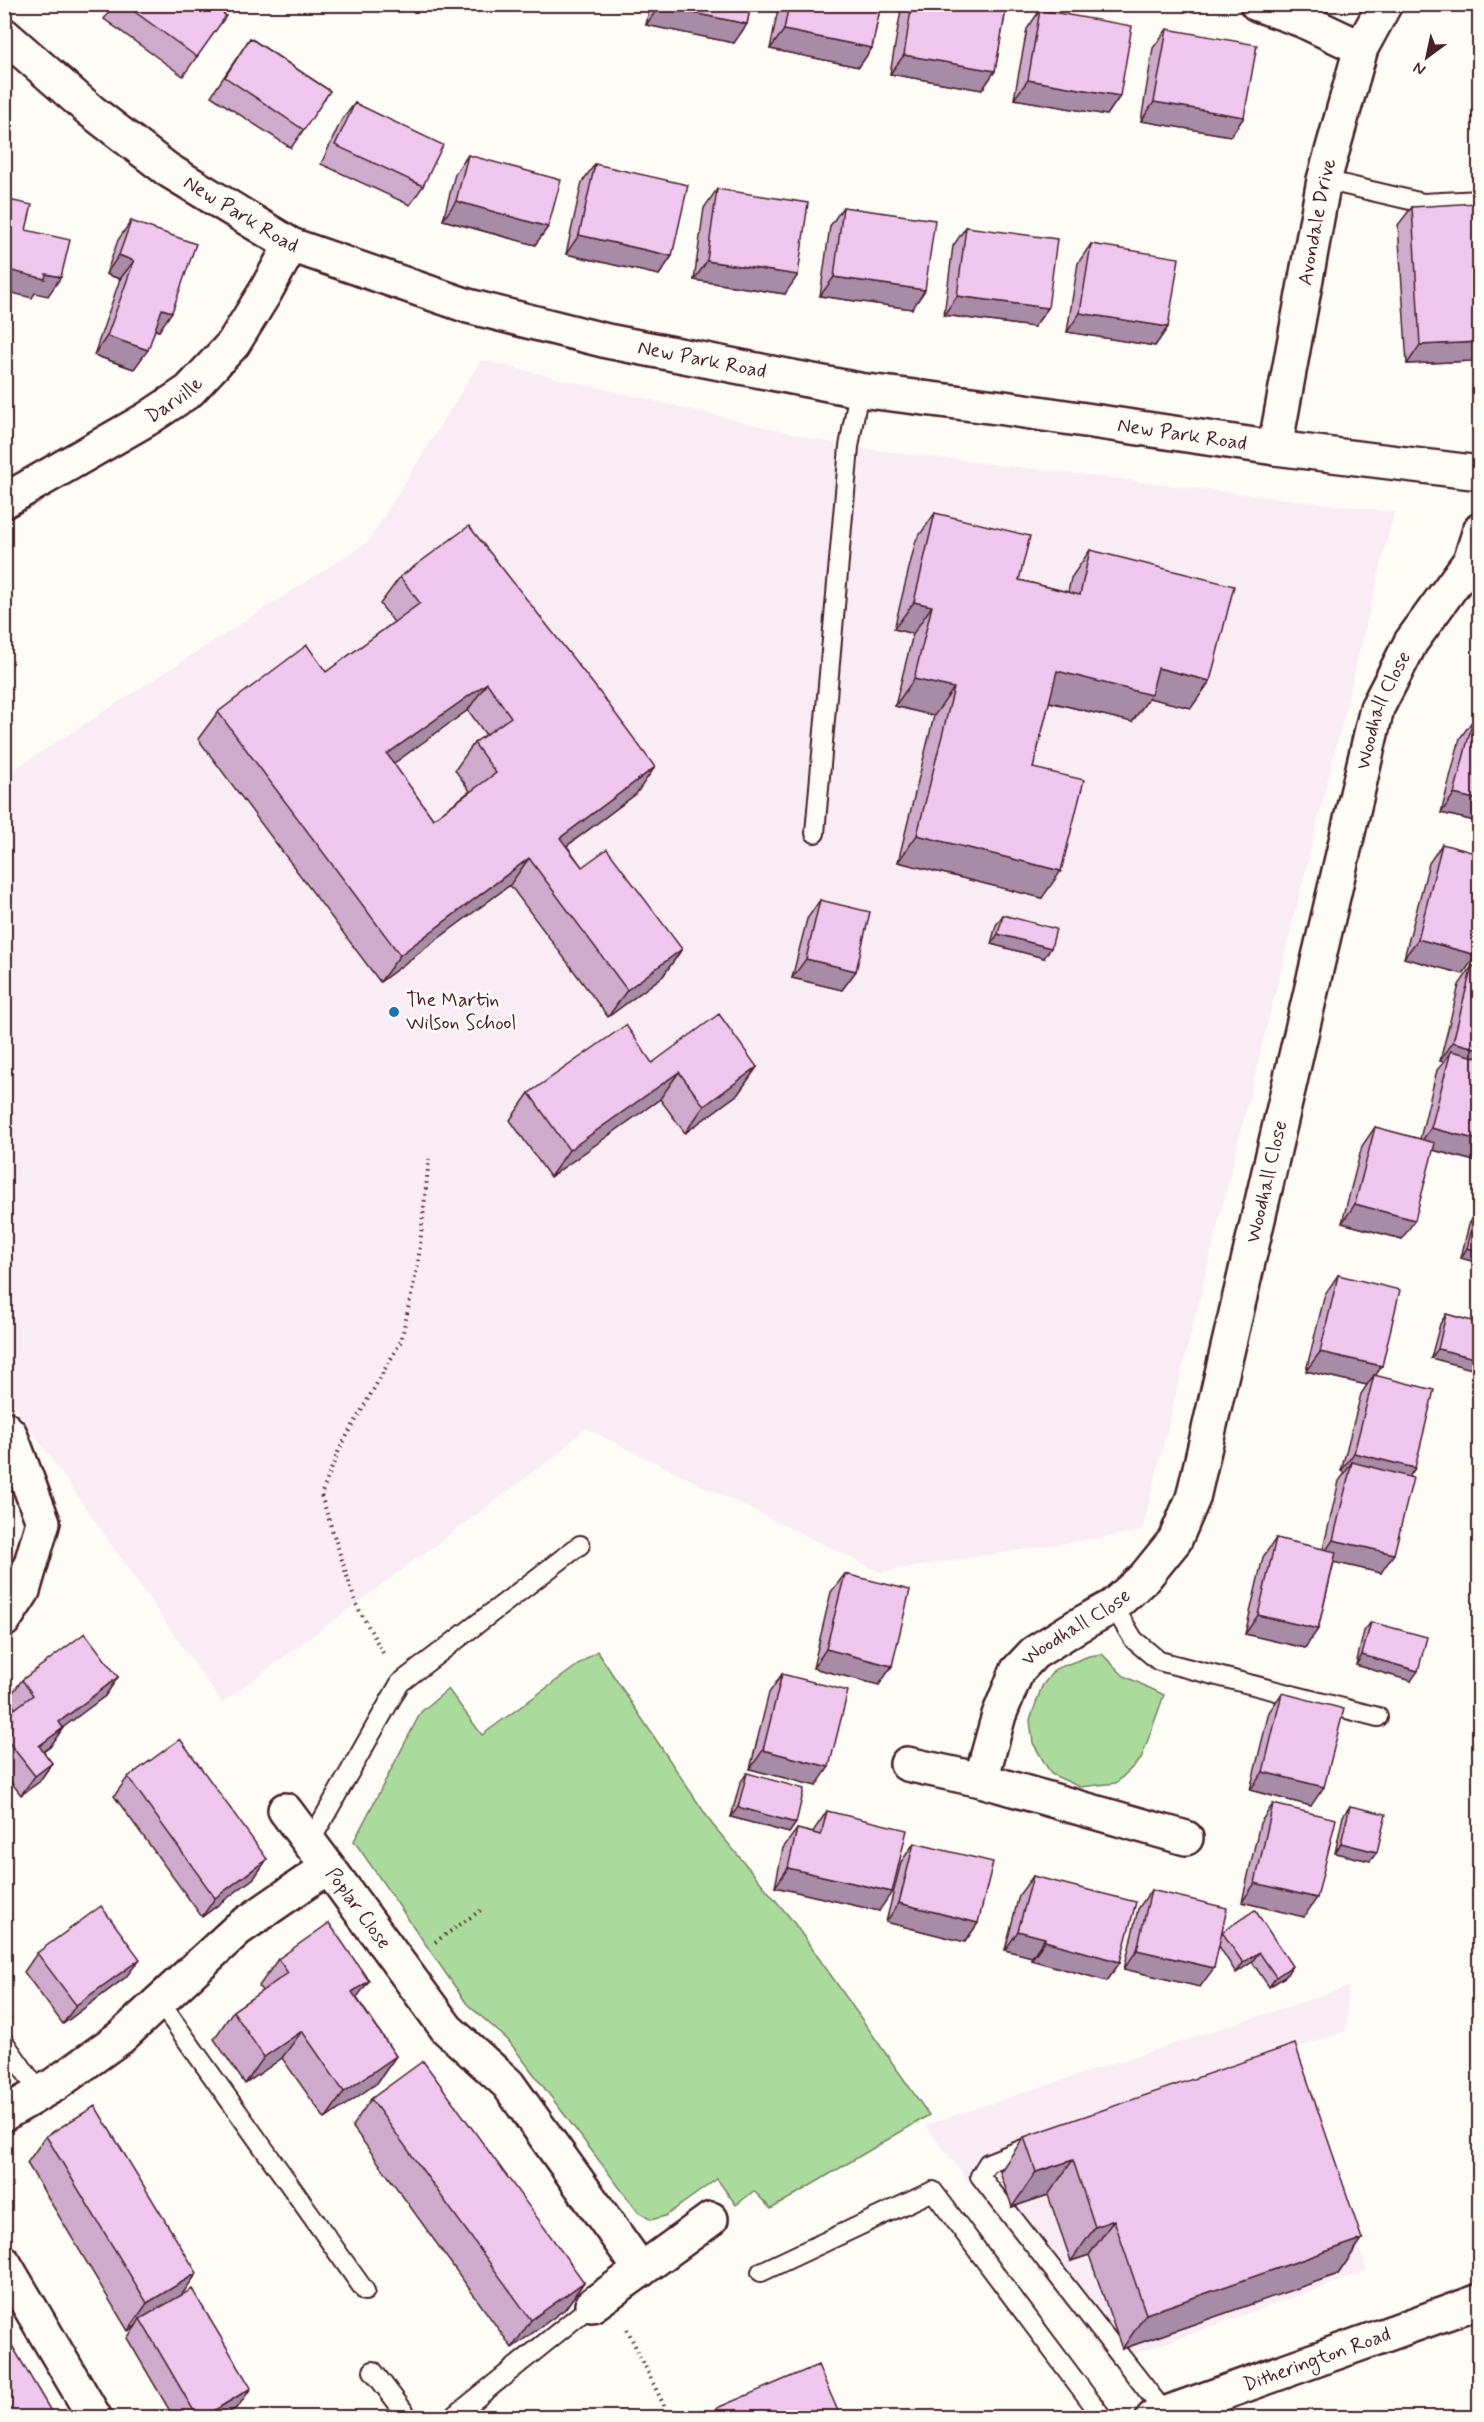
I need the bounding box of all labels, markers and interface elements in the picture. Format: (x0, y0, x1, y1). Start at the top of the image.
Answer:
north arrow (1397, 27, 1457, 87)
text: N (1409, 57, 1430, 80)
street label: Avondale Drive (1291, 155, 1343, 288)
street label: New Park Road (178, 169, 302, 260)
street label: New Park Road (636, 334, 769, 385)
street label: Darville (140, 371, 209, 430)
street label: New Park Road (1116, 411, 1249, 457)
street label: Woodhall Close (1350, 647, 1417, 772)
place label: The Martin Wilson School (406, 987, 516, 1037)
marker: The Martin Wilson School (387, 1005, 401, 1019)
street label: Woodhall Close (1239, 1118, 1294, 1246)
street label: Woodhall Close (1015, 1583, 1137, 1672)
street label: Poplar Close (319, 1862, 397, 1955)
street label: Ditherington Road (1239, 2321, 1394, 2398)

